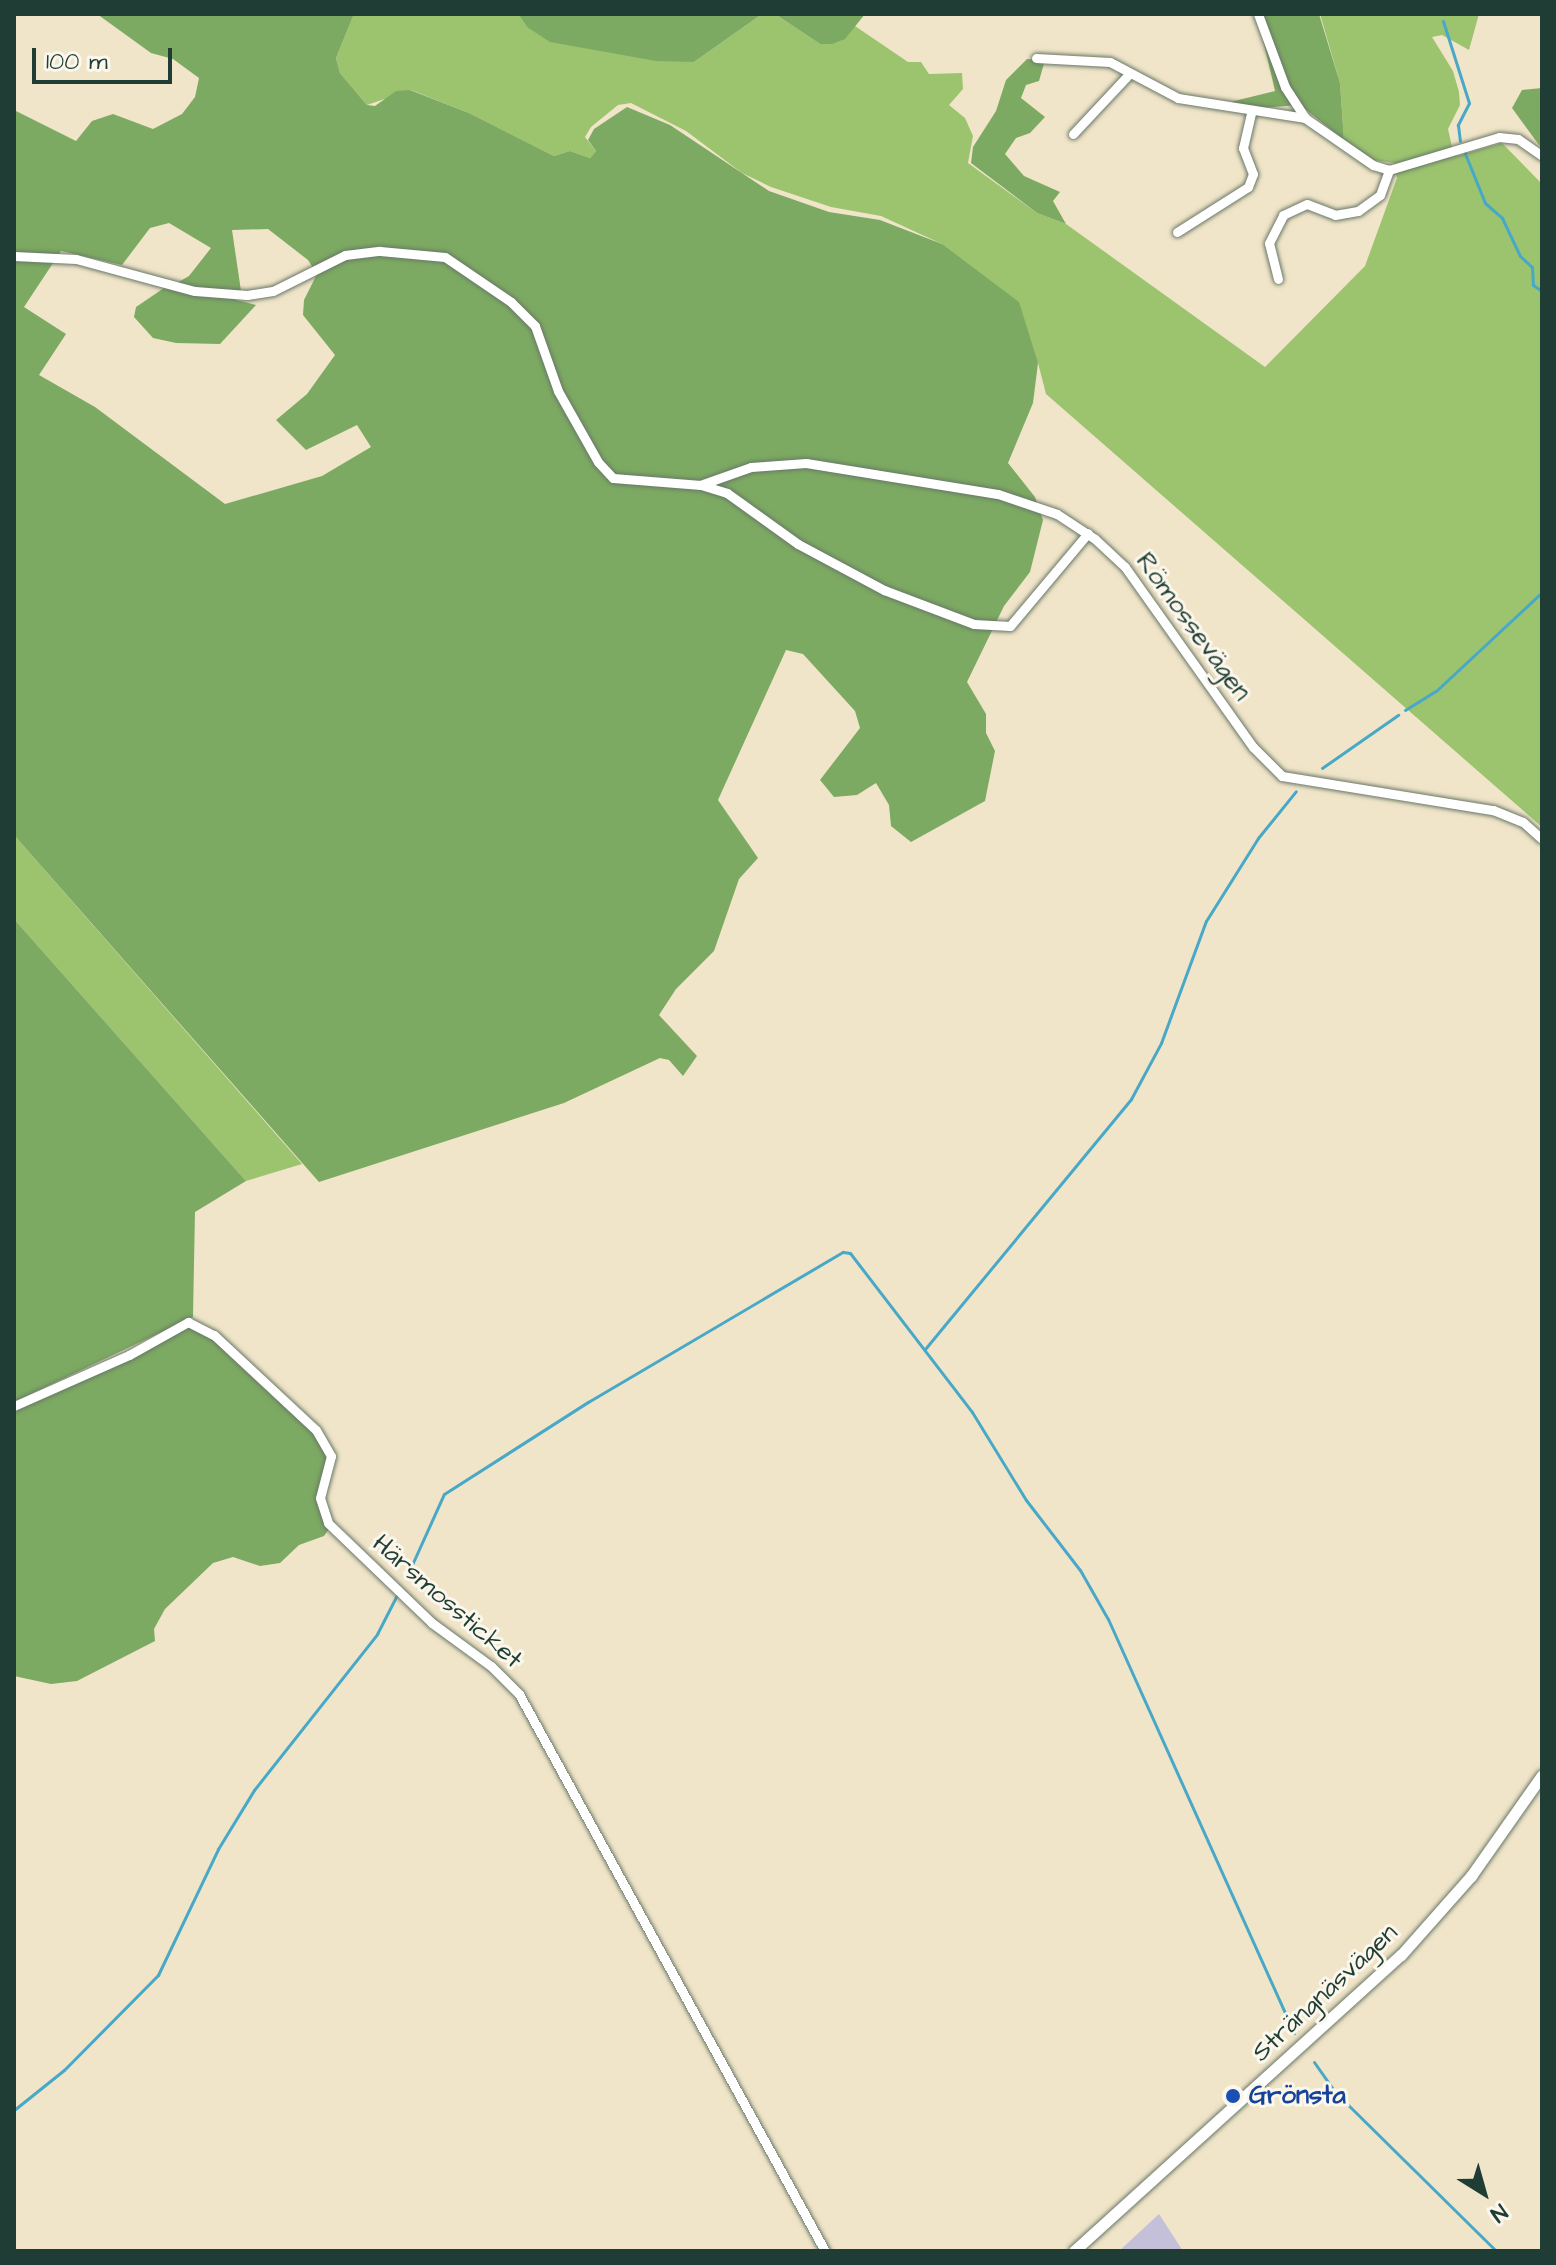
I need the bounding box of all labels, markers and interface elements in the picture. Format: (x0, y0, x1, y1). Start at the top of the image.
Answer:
scale bar (36, 32, 176, 82)
text: 100 m (46, 45, 108, 79)
street label: Römossevägen (1129, 547, 1257, 707)
street label: Härsmossticket (366, 1528, 528, 1676)
street label: Strängnäsvägen (1246, 1918, 1404, 2068)
place label: Grönsta (1249, 2080, 1346, 2112)
marker: Grönsta (1224, 2087, 1242, 2105)
north arrow (1444, 2153, 1524, 2233)
text: N (1484, 2196, 1514, 2229)

